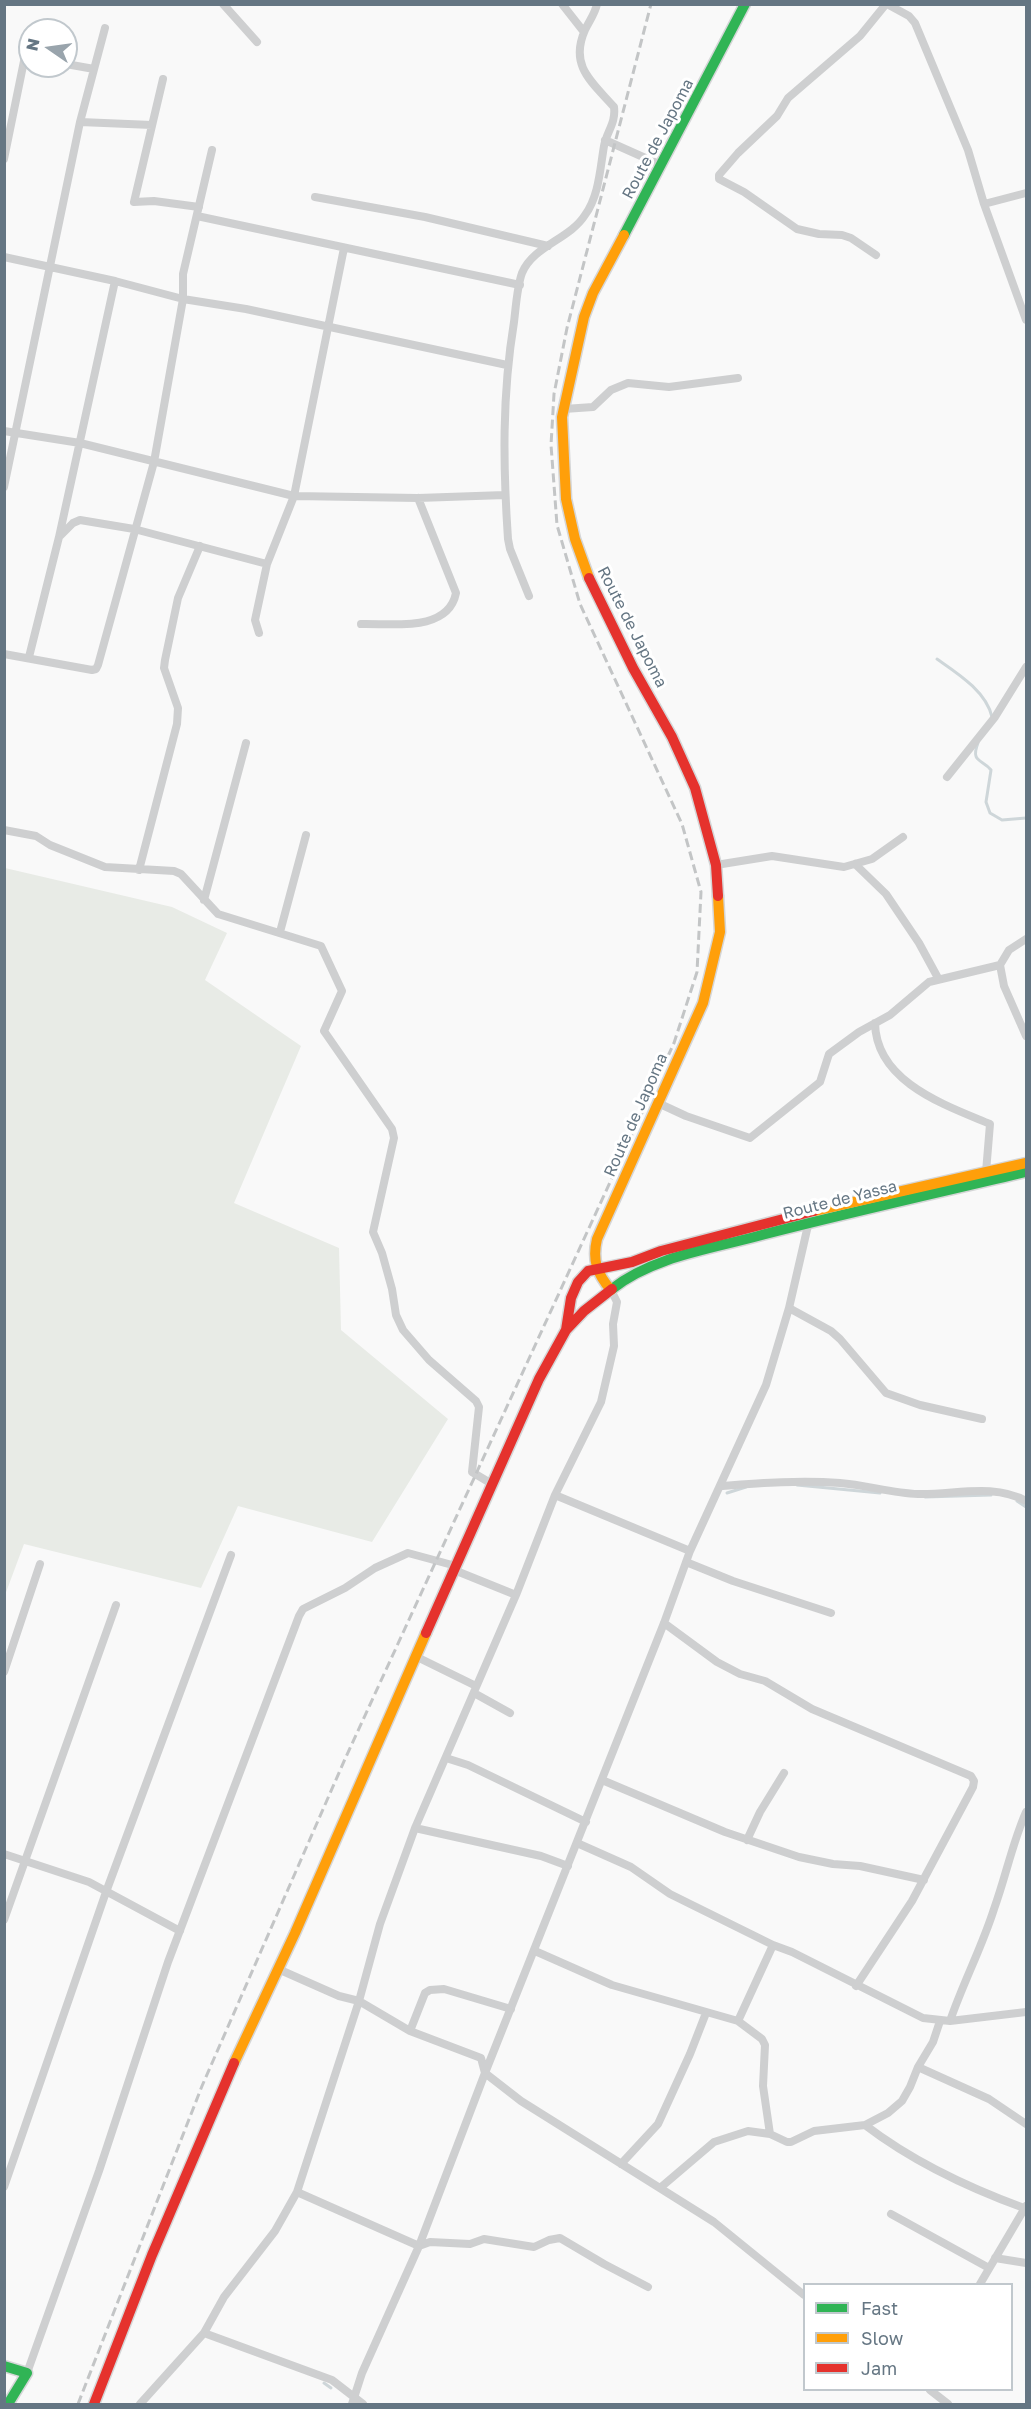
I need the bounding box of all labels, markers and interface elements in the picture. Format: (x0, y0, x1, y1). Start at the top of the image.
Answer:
north arrow (18, 18, 78, 78)
text: N (21, 36, 44, 53)
street label: Route de Japoma (618, 76, 698, 202)
street label: Route de Japoma (593, 563, 671, 691)
street label: Route de Japoma (600, 1050, 672, 1180)
street label: Route de Yassa (781, 1177, 899, 1223)
legend (803, 2283, 1013, 2391)
text: Fast (861, 2297, 898, 2319)
text: Slow (861, 2327, 903, 2349)
text: Jam (861, 2357, 897, 2379)

